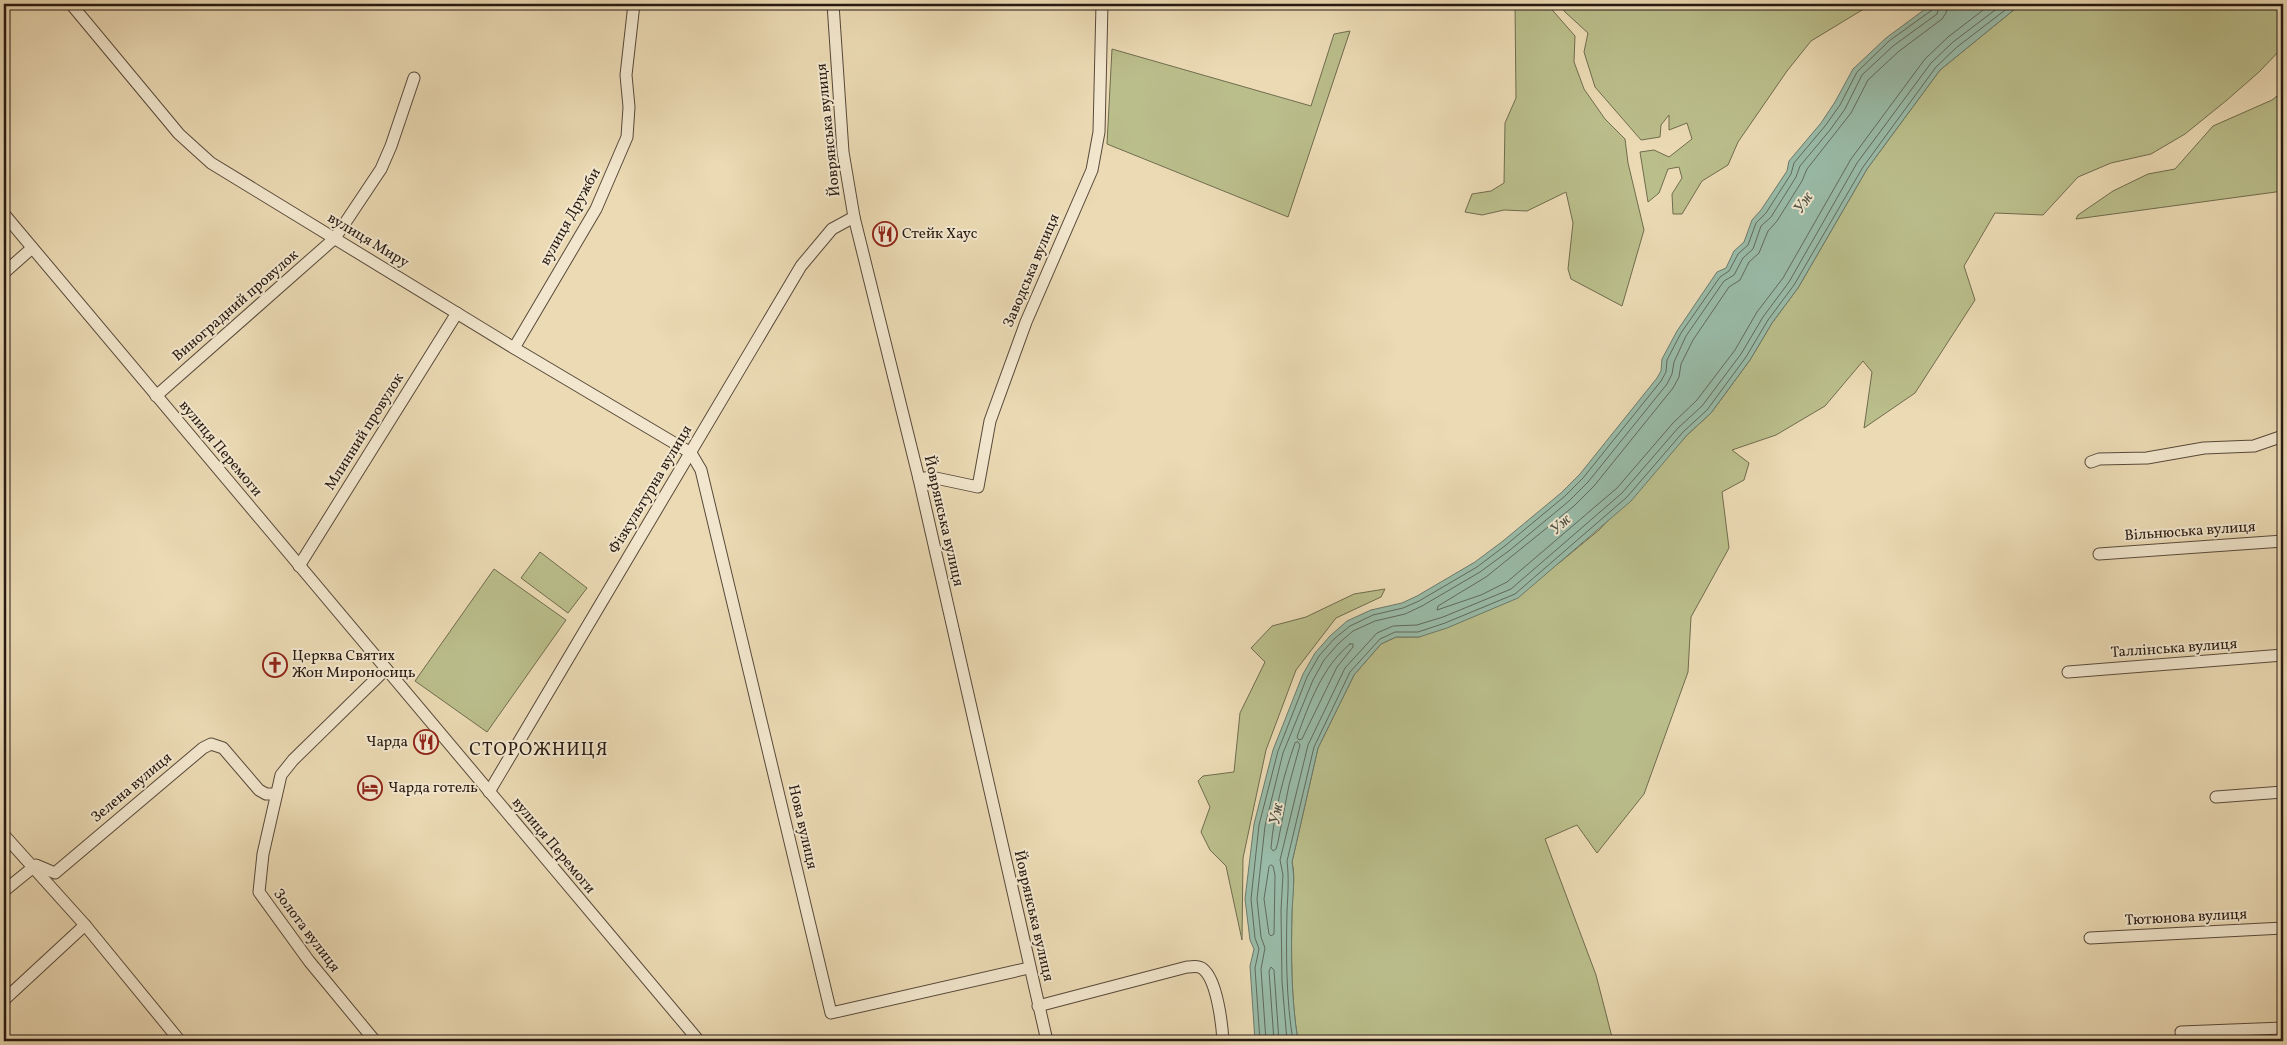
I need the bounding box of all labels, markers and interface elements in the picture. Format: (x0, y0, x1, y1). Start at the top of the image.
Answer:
street label: Йоврянська вулиця (812, 62, 846, 198)
street label: вулиця Дружби (536, 164, 606, 270)
water label: Уж (1789, 187, 1819, 218)
street label: вулиця Миру (323, 208, 413, 274)
street label: Заводська вулиця (999, 211, 1066, 331)
restaurant icon: Стейк Хаус (872, 221, 898, 247)
place label: Стейк Хаус (902, 224, 978, 245)
street label: Виноградний провулок (168, 245, 304, 367)
street label: Млинний провулок (320, 369, 410, 495)
street label: вулиця Перемоги (173, 396, 267, 502)
street label: Фізкультурна вулиця (604, 422, 698, 558)
street label: Йоврянська вулиця (918, 453, 968, 589)
water label: Уж (1546, 509, 1577, 540)
street label: Вільнюська вулиця (2124, 517, 2256, 547)
street label: Таллінська вулиця (2110, 634, 2238, 664)
place label: Церква Святих Жон Мироносиць (292, 646, 416, 684)
church icon: Церква Святих Жон Мироносиць (262, 652, 288, 678)
restaurant icon: Чарда (413, 729, 439, 755)
place label: Чарда (366, 732, 408, 753)
district label: СТОРОЖНИЦЯ (469, 738, 609, 763)
street label: Зелена вулиця (87, 748, 177, 828)
hotel icon: Чарда готель (357, 775, 383, 801)
place label: Чарда готель (388, 778, 478, 799)
street label: Нова вулиця (782, 783, 822, 872)
street label: вулиця Перемоги (506, 793, 600, 899)
water label: Уж (1264, 801, 1290, 827)
street label: Йоврянська вулиця (1008, 848, 1058, 984)
street label: Золота вулиця (268, 885, 344, 977)
street label: Тютюнова вулиця (2124, 904, 2248, 932)

